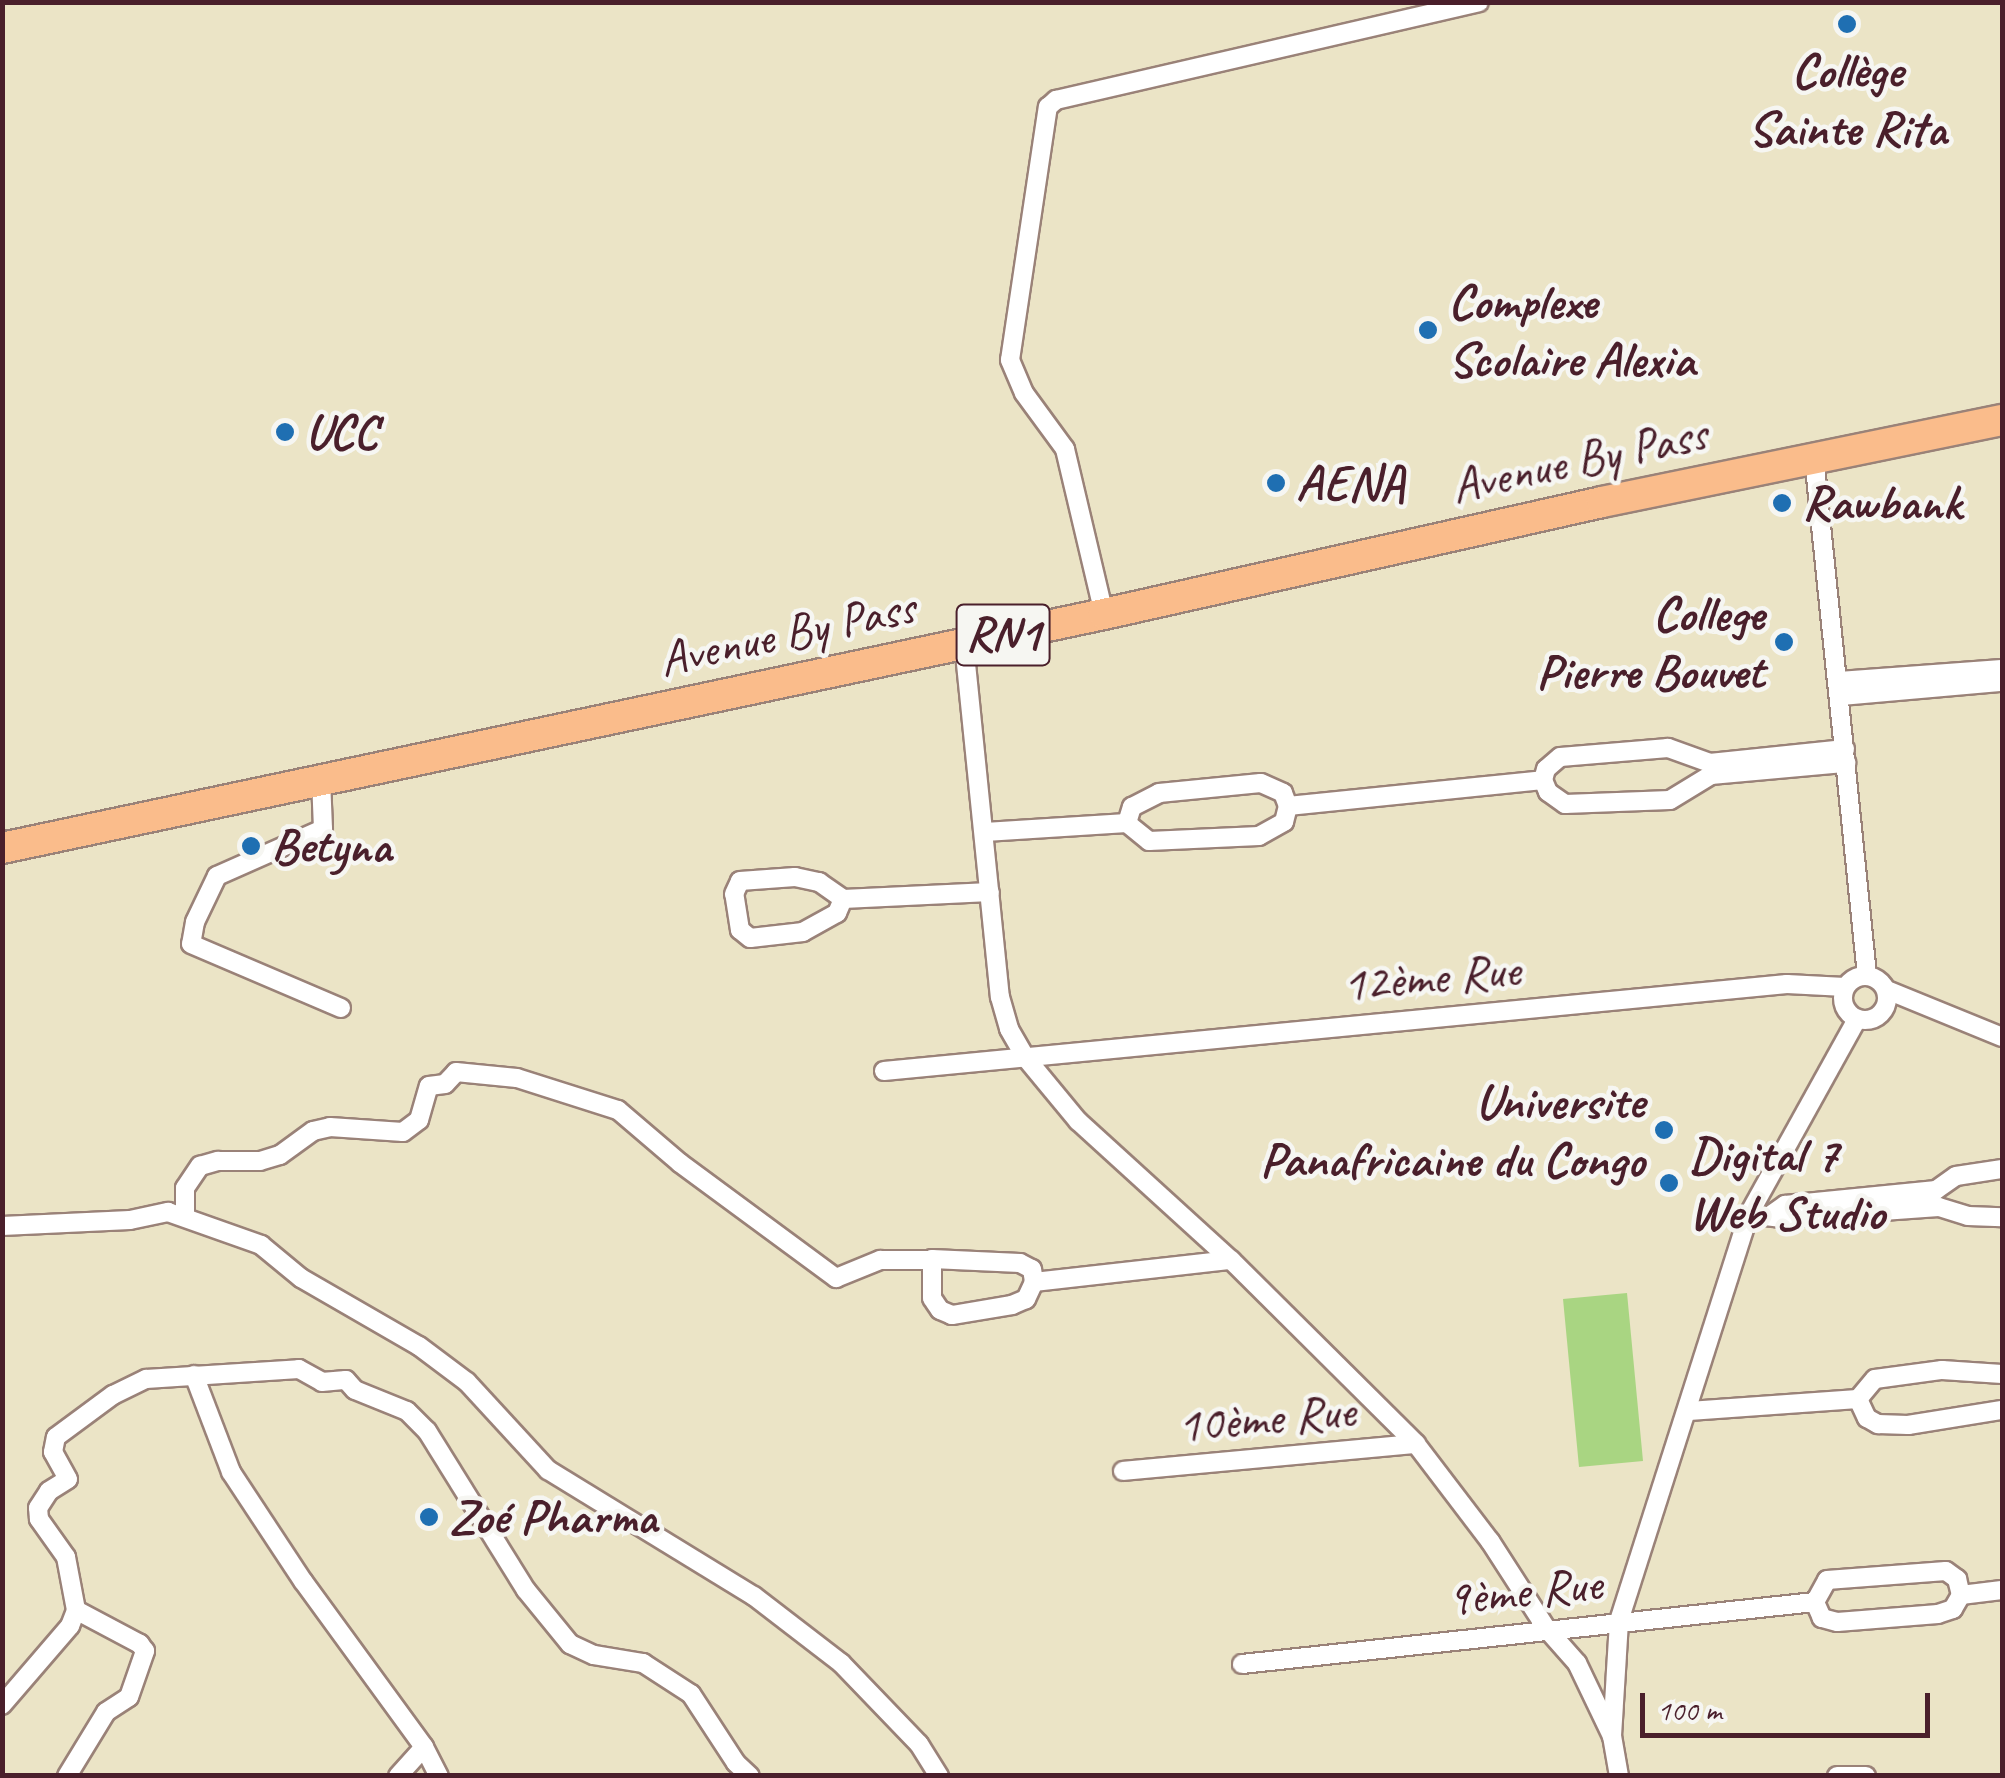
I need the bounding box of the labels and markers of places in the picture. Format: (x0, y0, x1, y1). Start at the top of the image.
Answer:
marker: Collège Sainte Rita (1836, 13, 1858, 35)
place label: Collège Sainte Rita (1748, 40, 1946, 158)
place label: Complexe Scolaire Alexia (1448, 271, 1693, 388)
marker: Complexe Scolaire Alexia (1417, 319, 1439, 341)
place label: UCC (305, 402, 377, 462)
marker: UCC (274, 421, 296, 443)
place label: AENA (1296, 453, 1404, 513)
marker: AENA (1265, 472, 1287, 494)
place label: Rawbank (1802, 473, 1961, 533)
marker: Rawbank (1771, 492, 1793, 514)
place label: College Pierre Bouvet (1536, 583, 1764, 700)
marker: College Pierre Bouvet (1773, 631, 1795, 653)
place label: Betyna (271, 816, 391, 876)
marker: Betyna (240, 835, 262, 857)
place label: Universite Panafricaine du Congo (1261, 1071, 1644, 1188)
marker: Universite Panafricaine du Congo (1653, 1119, 1675, 1141)
place label: Digital 7 Web Studio (1689, 1124, 1885, 1242)
marker: Digital 7 Web Studio (1658, 1172, 1680, 1194)
place label: Zoé Pharma (449, 1487, 657, 1547)
marker: Zoé Pharma (418, 1506, 440, 1528)

